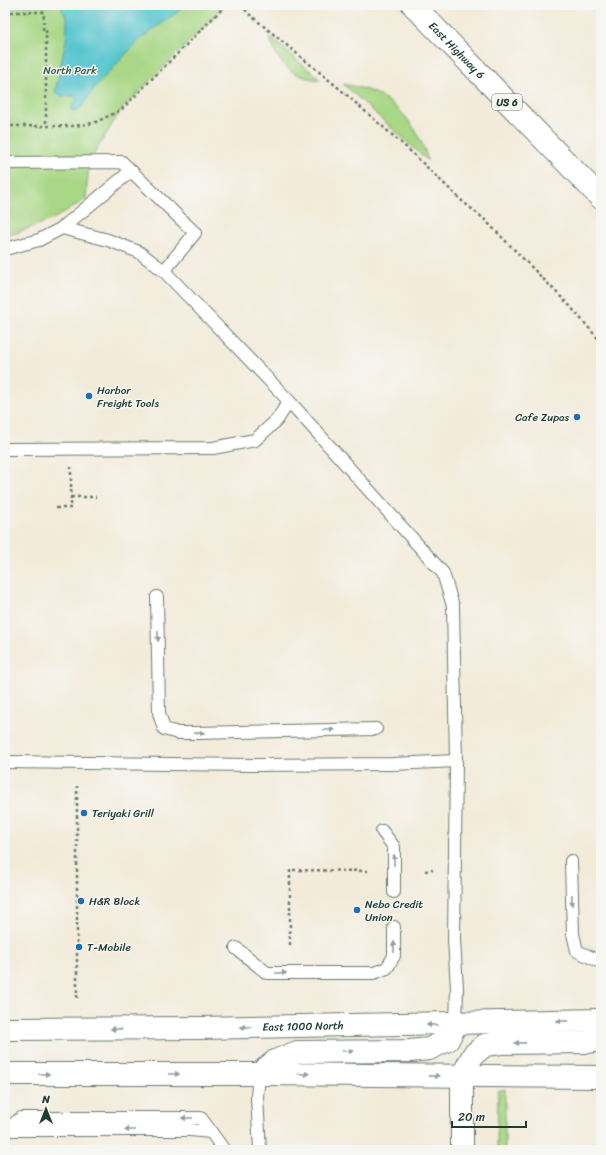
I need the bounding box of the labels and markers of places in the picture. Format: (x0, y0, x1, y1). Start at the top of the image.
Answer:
place label: Harbor Freight Tools (97, 381, 159, 413)
marker: Harbor Freight Tools (84, 391, 94, 401)
place label: Cafe Zupas (515, 408, 569, 427)
marker: Cafe Zupas (572, 412, 582, 422)
place label: Teriyaki Grill (92, 804, 155, 823)
marker: Teriyaki Grill (79, 808, 89, 818)
place label: H&R Block (89, 892, 141, 911)
place label: Nebo Credit Union (365, 895, 423, 927)
marker: H&R Block (76, 896, 86, 906)
marker: Nebo Credit Union (352, 905, 362, 915)
place label: T-Mobile (87, 938, 131, 957)
marker: T-Mobile (74, 942, 84, 952)

